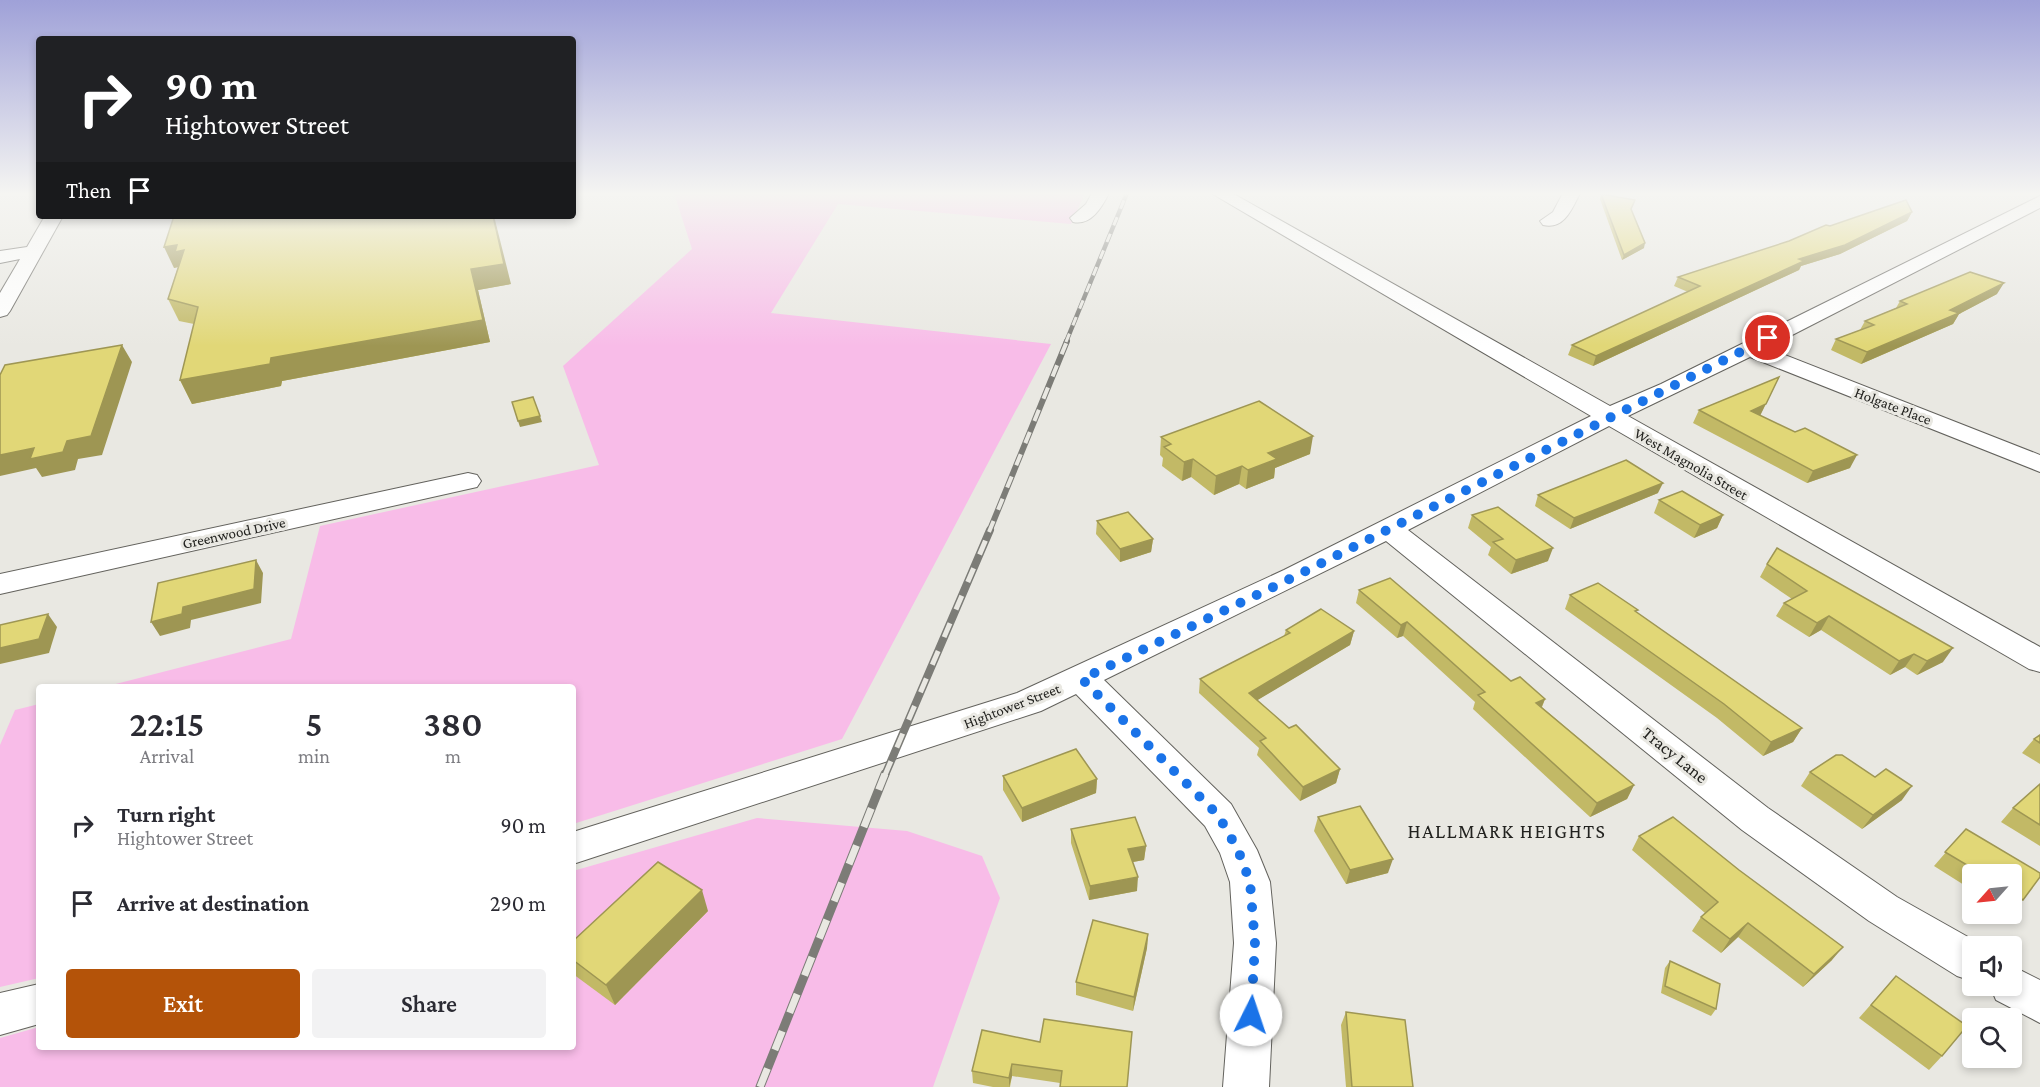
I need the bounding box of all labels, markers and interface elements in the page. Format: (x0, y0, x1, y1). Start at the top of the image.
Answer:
icon: right (66, 60, 144, 138)
text: 90 m (165, 61, 257, 108)
text: Hightower Street (165, 110, 349, 140)
icon: arrive (123, 174, 156, 207)
text: Then (66, 178, 111, 203)
pin (1742, 312, 1793, 363)
icon: arrive (1751, 321, 1784, 354)
street label: Holgate Place (1852, 384, 1934, 429)
street label: West Magnolia Street (1631, 425, 1751, 504)
street label: Greenwood Drive (181, 514, 287, 552)
street label: Hightower Street (961, 680, 1064, 733)
text: 22:15 (130, 704, 204, 744)
text: 5 (305, 704, 323, 744)
text: 380 (424, 704, 482, 744)
street label: Tracy Lane (1638, 723, 1712, 787)
text: Arrival (140, 745, 194, 767)
text: min (298, 745, 330, 767)
text: m (445, 745, 461, 767)
text: Turn right (117, 802, 215, 827)
icon: right (66, 809, 99, 842)
text: 90 m (501, 813, 546, 838)
district label: HALLMARK HEIGHTS (1408, 820, 1606, 842)
text: Hightower Street (117, 827, 253, 849)
north arrow (1962, 864, 2022, 924)
map controls (1962, 864, 2022, 1068)
icon: arrive (66, 887, 99, 920)
text: Arrive at destination (117, 891, 309, 916)
text: 290 m (490, 891, 546, 916)
button: sound (1962, 936, 2022, 996)
button: Exit (66, 969, 300, 1038)
button: Share (312, 969, 546, 1038)
position arrow (1219, 983, 1283, 1047)
button: search (1962, 1008, 2022, 1068)

